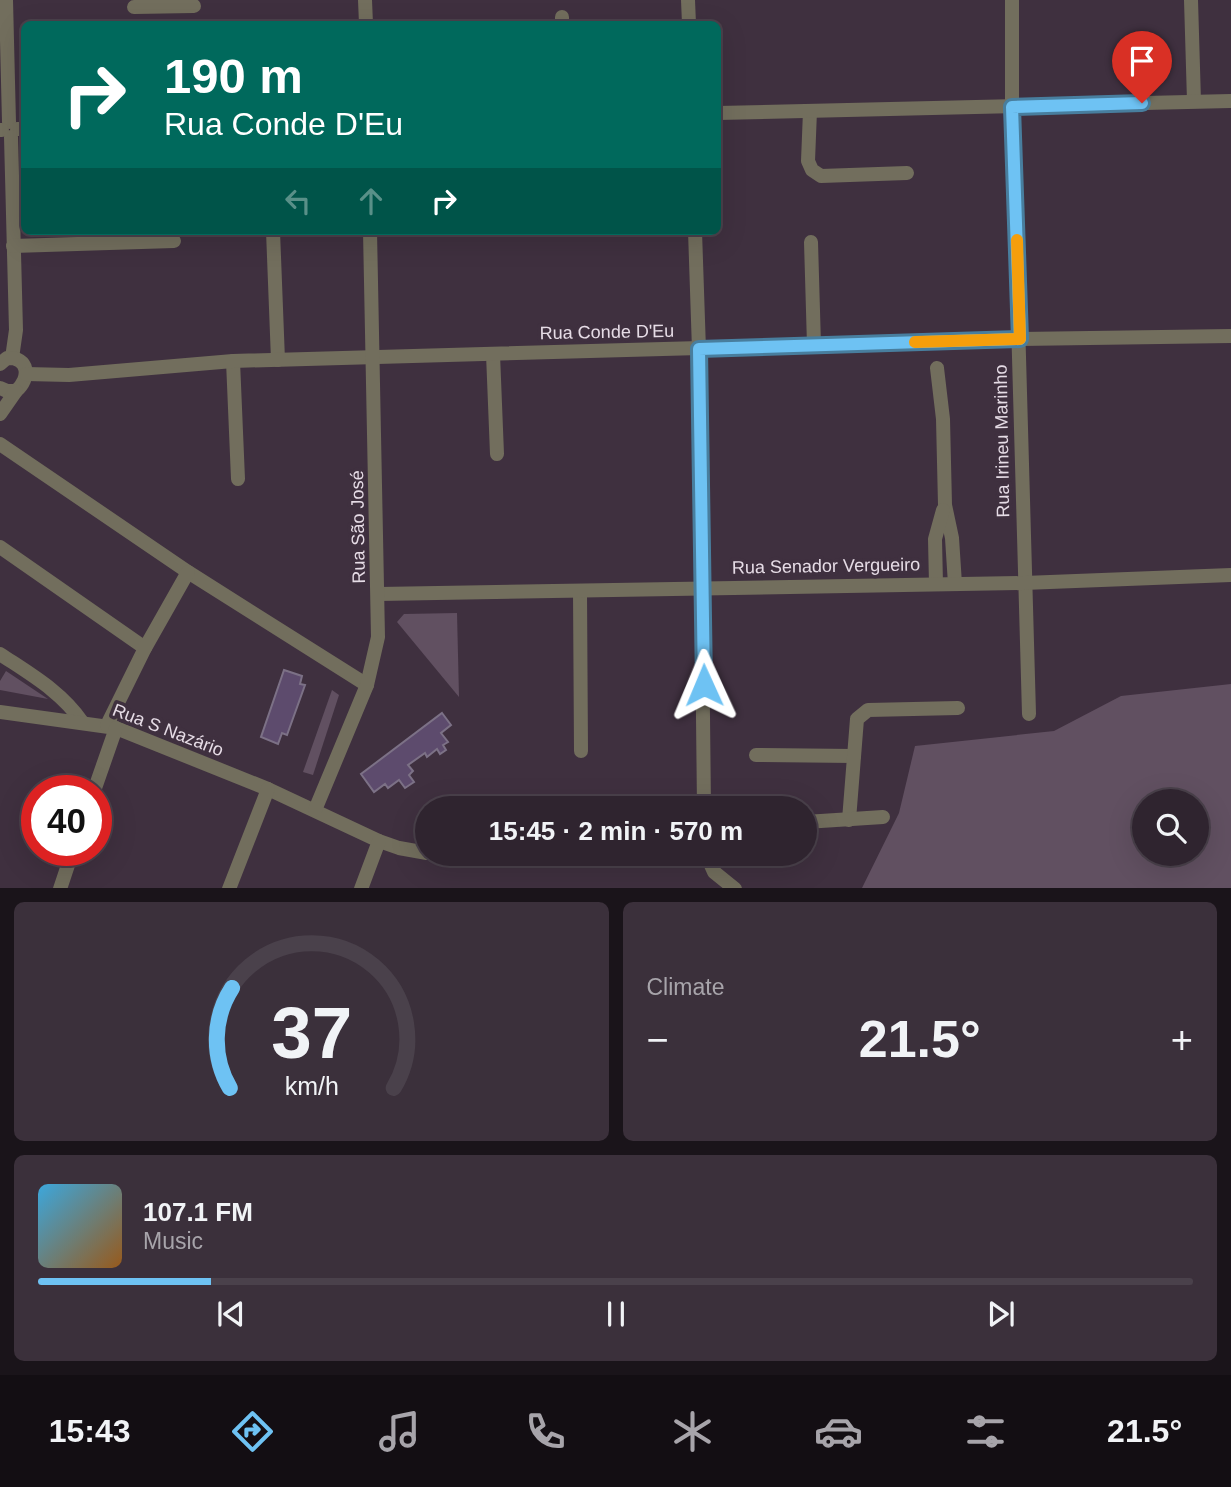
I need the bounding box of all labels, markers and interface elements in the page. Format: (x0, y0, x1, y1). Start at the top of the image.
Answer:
pin (1112, 31, 1172, 103)
icon: arrive (1123, 42, 1161, 80)
icon: right (49, 49, 140, 140)
text: 190 m (164, 49, 303, 103)
text: Rua Conde D'Eu (164, 106, 403, 142)
icon: left (279, 182, 317, 220)
icon: ahead (352, 182, 390, 220)
icon: right (425, 182, 463, 220)
street label: Rua Conde D'Eu (540, 321, 674, 343)
street label: Rua Irineu Marinho (991, 364, 1013, 518)
street label: Rua São José (347, 470, 369, 584)
street label: Rua Senador Vergueiro (732, 554, 920, 578)
position arrow (667, 648, 741, 722)
street label: Rua S Nazário (110, 700, 226, 760)
speed limit sign: 40 (21, 775, 112, 866)
map controls (1132, 789, 1209, 866)
button: search (1132, 789, 1209, 866)
text: 15:45 · 2 min · 570 m (489, 816, 743, 846)
text: Climate (647, 974, 724, 1000)
text: 37 (271, 992, 352, 1073)
text: 21.5° (859, 1010, 981, 1068)
text: − (647, 1019, 669, 1061)
text: + (1171, 1019, 1193, 1061)
text: km/h (284, 1071, 338, 1099)
text: 107.1 FM (143, 1197, 253, 1227)
text: Music (143, 1228, 203, 1254)
icon: previous (212, 1295, 250, 1333)
icon: pause (597, 1295, 635, 1333)
icon: next (982, 1295, 1020, 1333)
icon: directions (228, 1407, 277, 1456)
icon: music (375, 1407, 424, 1456)
icon: phone (521, 1407, 570, 1456)
icon: climate (668, 1407, 717, 1456)
icon: car (814, 1407, 863, 1456)
icon: filters (961, 1407, 1010, 1456)
text: 15:43 (49, 1413, 131, 1449)
text: 21.5° (1107, 1413, 1182, 1449)

